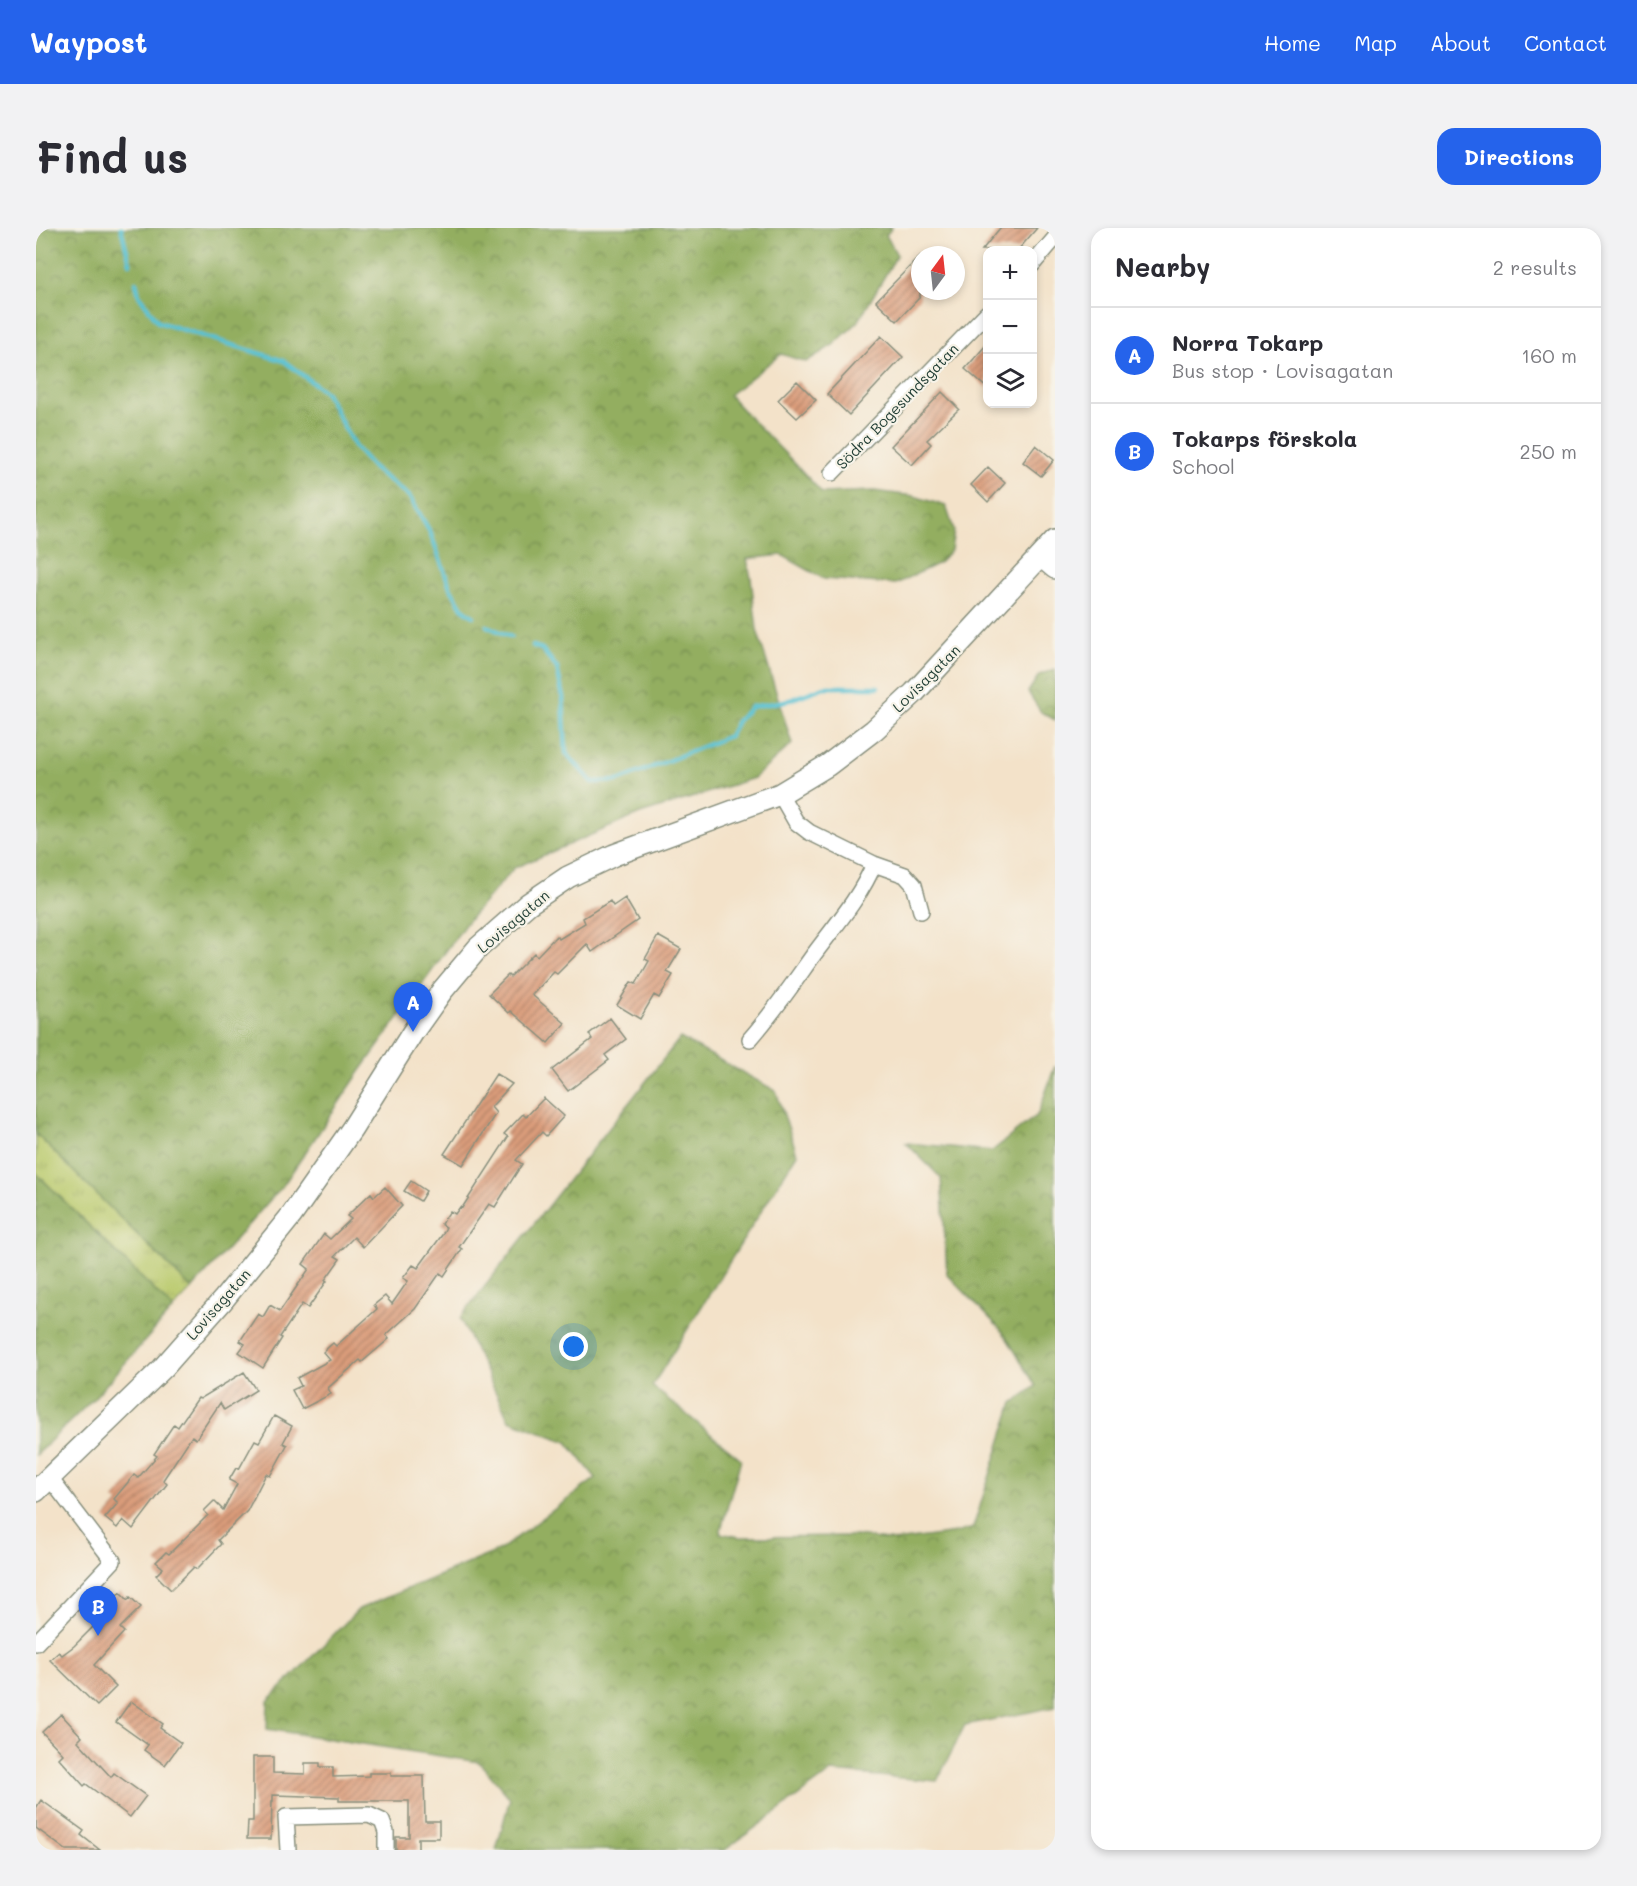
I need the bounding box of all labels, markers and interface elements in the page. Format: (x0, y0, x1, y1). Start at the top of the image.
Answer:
text: Waypost (30, 24, 147, 60)
text: Home (1264, 29, 1321, 56)
text: Map (1354, 29, 1397, 56)
text: About (1430, 29, 1491, 56)
text: Contact (1524, 29, 1607, 56)
button: Directions (1437, 128, 1601, 185)
text: Find us (36, 129, 188, 184)
north arrow (911, 246, 965, 300)
map controls (983, 246, 1037, 408)
button: + (983, 246, 1037, 300)
text: Nearby (1115, 250, 1210, 284)
text: 2 results (1493, 254, 1577, 280)
button: − (983, 300, 1037, 354)
text: Norra Tokarp (1172, 328, 1323, 357)
street label: Södra Bogesundsgatan (832, 339, 962, 473)
text: A (1128, 342, 1141, 368)
text: 160 m (1521, 342, 1577, 368)
button: layers (983, 354, 1037, 408)
text: Bus stop · Lovisagatan (1172, 357, 1393, 383)
text: Tokarps förskola (1172, 424, 1357, 453)
text: B (1128, 438, 1141, 464)
text: 250 m (1520, 438, 1577, 464)
text: School (1172, 453, 1235, 479)
street label: Lovisagatan (888, 640, 964, 716)
street label: Lovisagatan (473, 885, 553, 957)
pin: A (394, 982, 433, 1032)
street label: Lovisagatan (182, 1264, 254, 1344)
your location (559, 1332, 588, 1361)
pin: B (78, 1586, 118, 1636)

